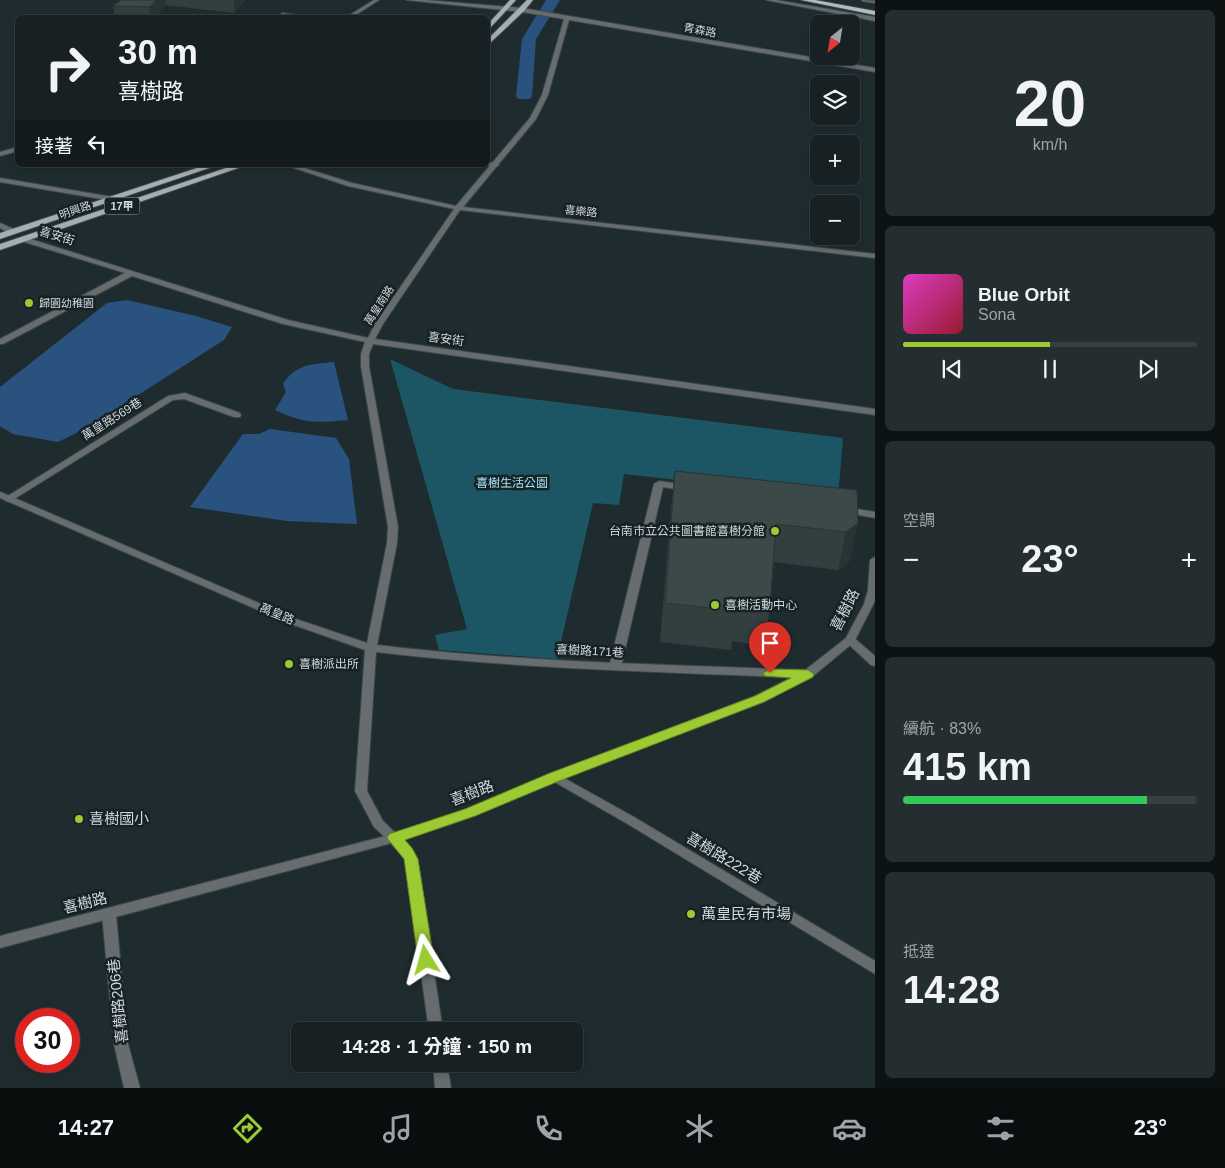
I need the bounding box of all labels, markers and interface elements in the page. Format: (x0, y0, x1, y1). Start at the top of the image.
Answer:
north arrow (810, 15, 860, 65)
map controls (810, 15, 860, 245)
street label: 青森路 (683, 21, 717, 39)
text: 30 m (118, 32, 198, 71)
icon: right (35, 35, 100, 100)
text: 20 (1014, 67, 1086, 140)
button: layers (810, 75, 860, 125)
text: 喜樹路 (118, 79, 184, 104)
icon: left (83, 130, 111, 158)
button: + (810, 135, 860, 185)
text: 接著 (35, 136, 73, 157)
text: km/h (1033, 136, 1067, 153)
button: − (810, 195, 860, 245)
road number: 17甲 (104, 198, 140, 215)
street label: 明興路 (57, 199, 93, 221)
street label: 喜樂路 (564, 203, 598, 219)
street label: 喜安街 (38, 224, 76, 248)
street label: 萬皇南路 (362, 283, 396, 327)
text: Blue Orbit (978, 284, 1070, 305)
marker: 歸園幼稚園 (23, 297, 35, 309)
place label: 歸園幼稚園 (39, 297, 94, 309)
text: Sona (978, 306, 1015, 323)
street label: 喜安街 (427, 330, 465, 348)
icon: previous (938, 355, 966, 383)
icon: pause (1036, 355, 1064, 383)
icon: next (1134, 355, 1162, 383)
street label: 萬皇路569巷 (79, 395, 145, 443)
park label: 喜樹生活公園 (476, 476, 548, 490)
text: 空調 (903, 512, 935, 529)
place label: 台南市立公共圖書館喜樹分館 (609, 524, 765, 538)
marker: 台南市立公共圖書館喜樹分館 (769, 525, 781, 537)
text: 23° (1021, 538, 1079, 580)
text: − (903, 544, 919, 575)
text: + (1181, 544, 1197, 575)
street label: 喜樹路 (827, 586, 862, 634)
place label: 喜樹活動中心 (725, 598, 797, 612)
marker: 喜樹活動中心 (709, 599, 721, 611)
street label: 萬皇路 (258, 601, 296, 627)
pin (749, 622, 791, 673)
icon: arrive (756, 629, 784, 657)
street label: 喜樹路171巷 (556, 642, 624, 660)
place label: 喜樹派出所 (299, 657, 359, 671)
marker: 喜樹派出所 (283, 658, 295, 670)
text: 續航 · 83% (903, 720, 981, 737)
text: 415 km (903, 746, 1032, 788)
street label: 喜樹路 (448, 777, 496, 809)
place label: 喜樹國小 (89, 810, 149, 827)
marker: 喜樹國小 (73, 813, 85, 825)
street label: 喜樹路222巷 (683, 828, 765, 887)
street label: 喜樹路 (61, 889, 109, 916)
place label: 萬皇民有市場 (701, 905, 791, 922)
marker: 萬皇民有市場 (685, 908, 697, 920)
position arrow (399, 933, 451, 985)
text: 抵達 (903, 943, 935, 960)
street label: 喜樹路206巷 (105, 958, 130, 1044)
text: 14:28 (903, 969, 1000, 1011)
speed limit sign: 30 (15, 1008, 80, 1073)
text: 14:28 · 1 分鐘 · 150 m (342, 1036, 532, 1057)
icon: directions (230, 1111, 265, 1146)
icon: music (380, 1111, 415, 1146)
icon: phone (531, 1111, 566, 1146)
icon: climate (682, 1111, 717, 1146)
icon: car (832, 1111, 867, 1146)
icon: filters (983, 1111, 1018, 1146)
text: 14:27 (58, 1115, 114, 1140)
text: 23° (1134, 1115, 1167, 1140)

